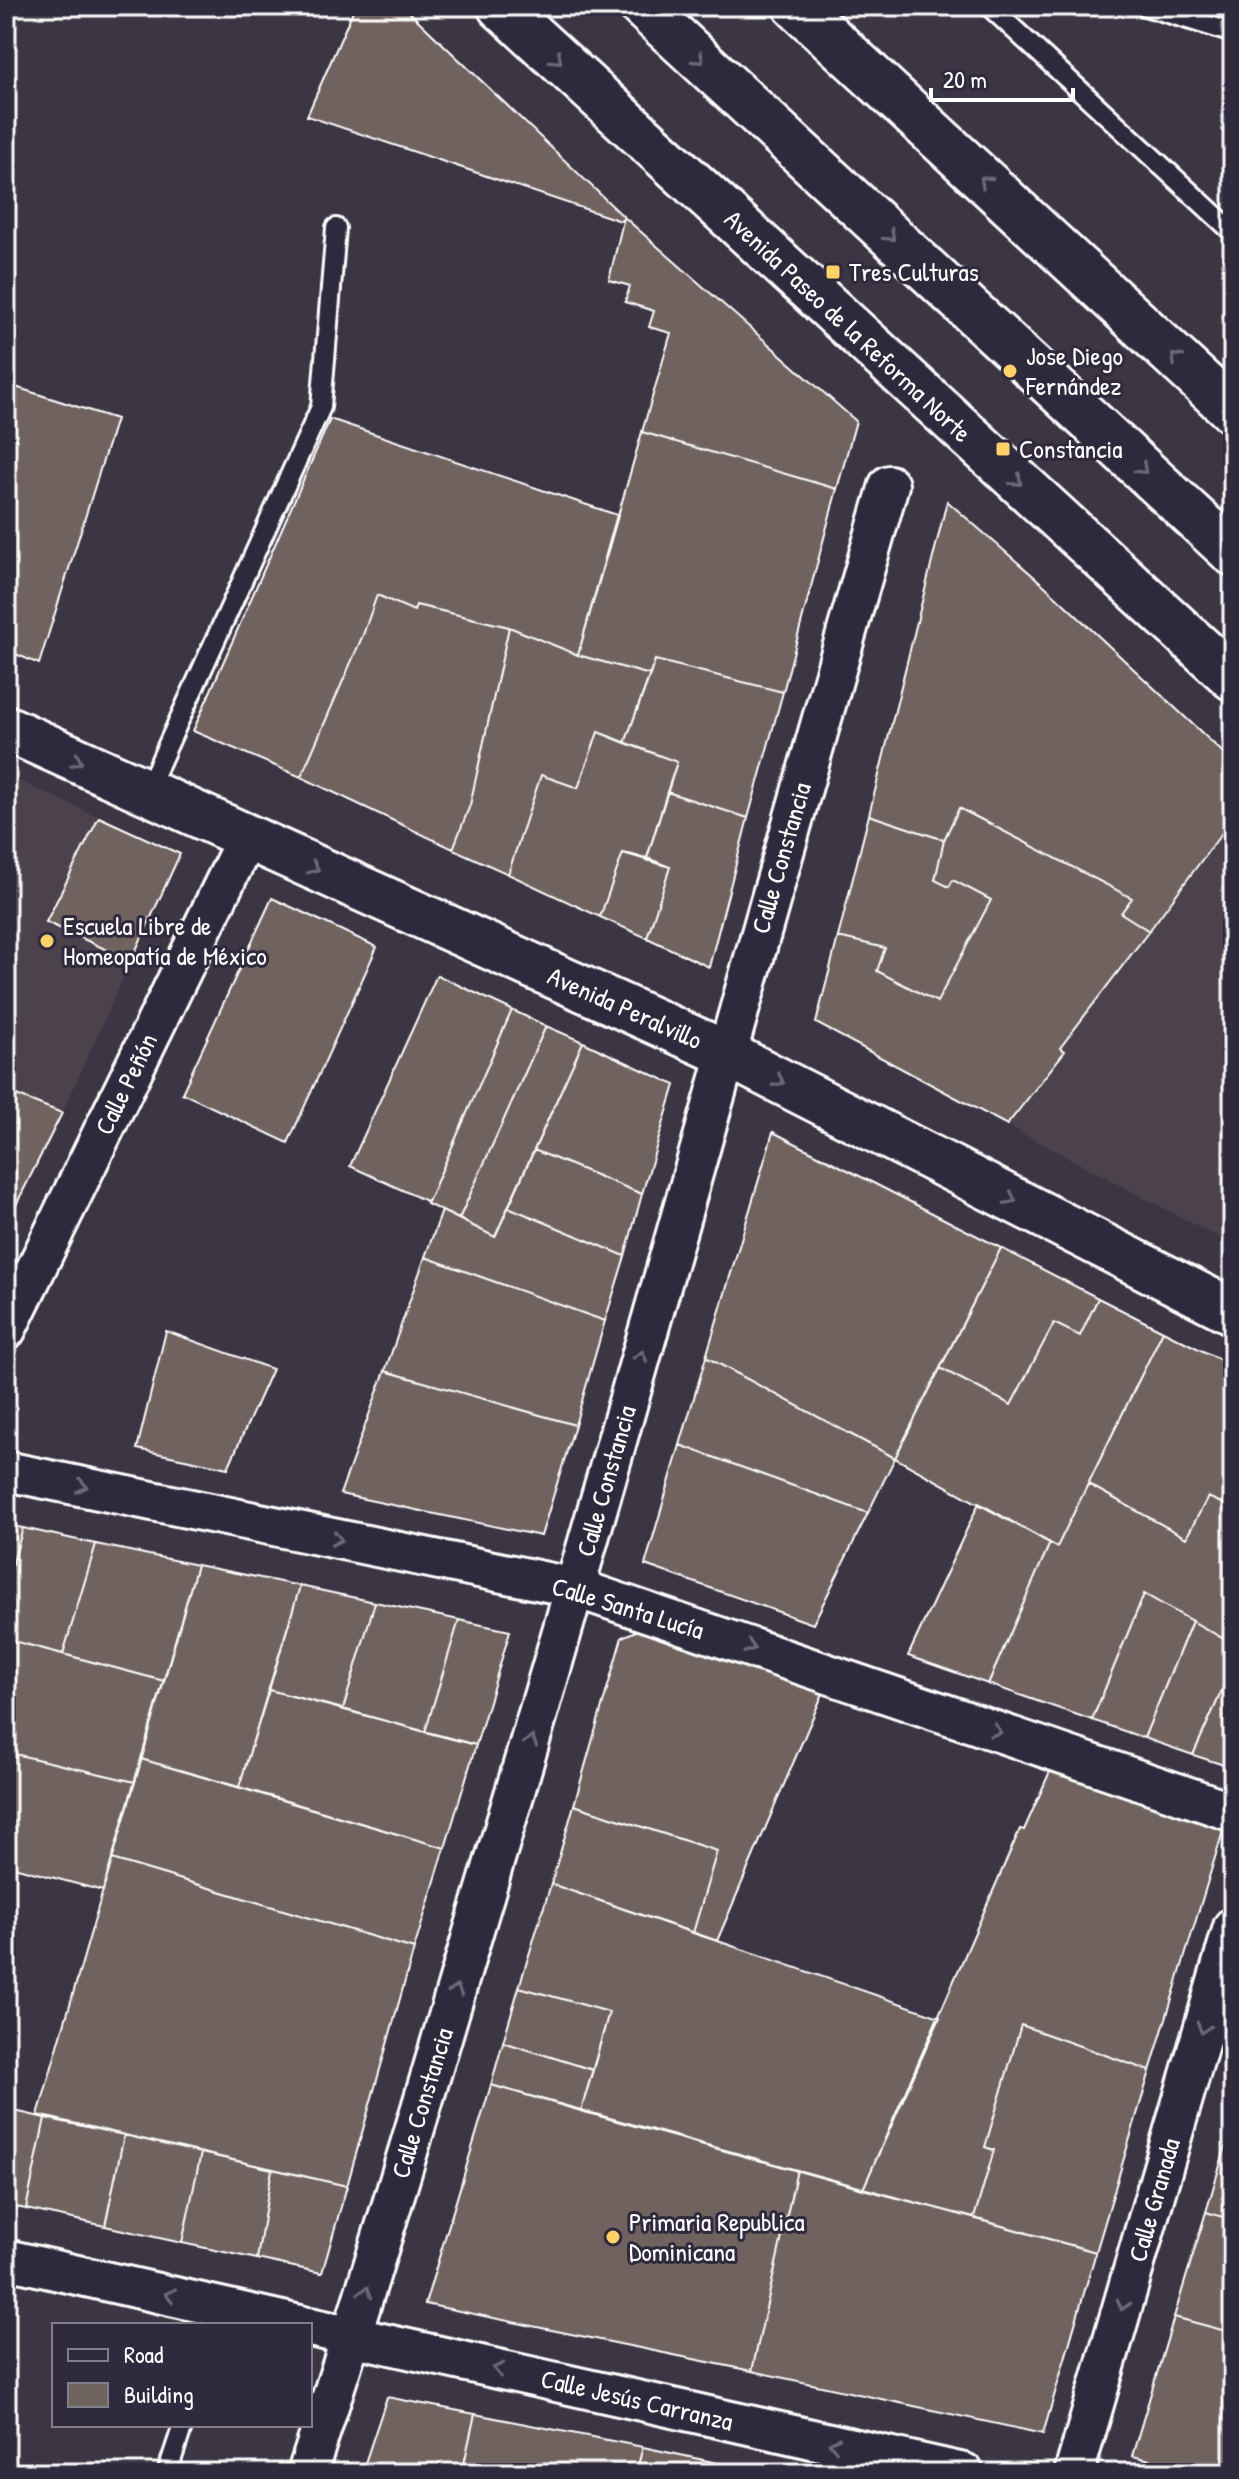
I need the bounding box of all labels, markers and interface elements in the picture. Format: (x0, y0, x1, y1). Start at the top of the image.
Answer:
one-way arrow (548, 49, 562, 64)
one-way arrow (690, 49, 704, 64)
scale bar (931, 52, 1073, 102)
text: 20 m (943, 63, 987, 95)
one-way arrow (980, 176, 994, 191)
street label: Avenida Paseo de la Reforma Norte (717, 202, 979, 450)
one-way arrow (881, 226, 895, 241)
place label: Tres Culturas (849, 254, 979, 289)
marker: Tres Culturas (824, 263, 842, 281)
place label: Jose Diego Fernández (1025, 338, 1123, 403)
one-way arrow (1170, 353, 1185, 367)
marker: Jose Diego Fernández (1001, 362, 1019, 380)
place label: Constancia (1019, 431, 1122, 466)
marker: Constancia (994, 440, 1012, 458)
one-way arrow (1133, 460, 1148, 474)
one-way arrow (1008, 471, 1022, 486)
one-way arrow (68, 751, 83, 767)
street label: Calle Constancia (742, 778, 819, 937)
one-way arrow (306, 858, 320, 874)
place label: Escuela Libre de Homeopatía de México (63, 908, 267, 973)
marker: Escuela Libre de Homeopatía de México (38, 932, 56, 950)
street label: Avenida Peralvillo (543, 958, 708, 1057)
street label: Calle Peñón (86, 1027, 165, 1140)
one-way arrow (771, 1071, 786, 1087)
one-way arrow (1002, 1190, 1017, 1205)
one-way arrow (632, 1350, 648, 1364)
street label: Calle Constancia (567, 1401, 644, 1560)
one-way arrow (76, 1477, 89, 1494)
one-way arrow (330, 1530, 343, 1547)
street label: Calle Santa Lucía (548, 1568, 708, 1647)
one-way arrow (742, 1638, 756, 1654)
one-way arrow (989, 1722, 1003, 1738)
one-way arrow (522, 1734, 538, 1748)
one-way arrow (447, 1983, 463, 1997)
one-way arrow (1196, 2021, 1213, 2035)
street label: Calle Constancia (382, 2023, 461, 2182)
street label: Calle Granada (1119, 2134, 1188, 2266)
place label: Primaria Republica Dominicana (629, 2204, 805, 2269)
marker: Primaria Republica Dominicana (604, 2228, 622, 2246)
one-way arrow (357, 2286, 373, 2300)
one-way arrow (163, 2287, 177, 2304)
one-way arrow (1116, 2297, 1132, 2311)
legend (52, 2323, 312, 2427)
text: Road (124, 2338, 163, 2370)
street label: Calle Jesús Carranza (538, 2360, 737, 2439)
one-way arrow (491, 2361, 505, 2378)
text: Building (124, 2378, 194, 2410)
one-way arrow (827, 2436, 841, 2453)

